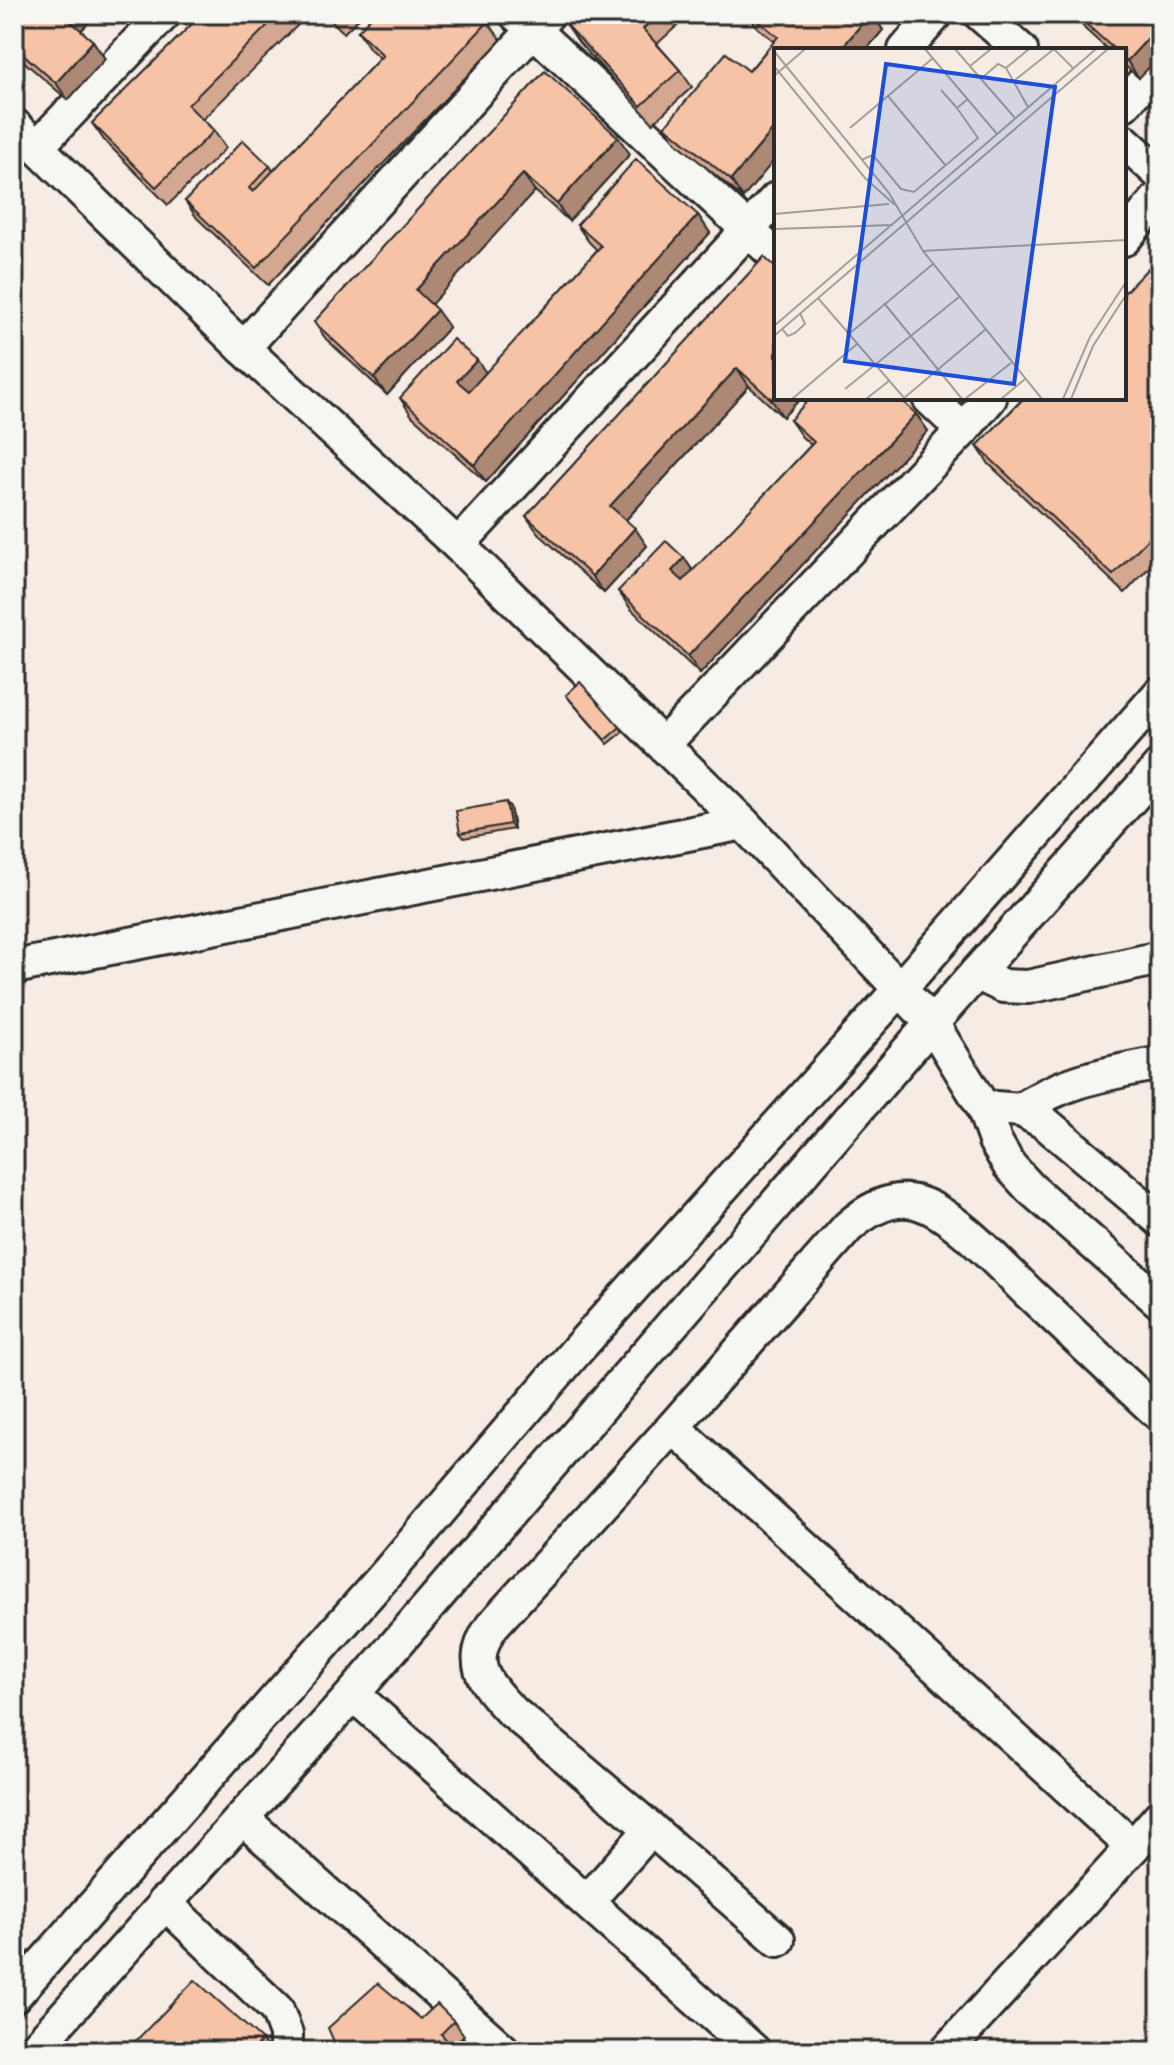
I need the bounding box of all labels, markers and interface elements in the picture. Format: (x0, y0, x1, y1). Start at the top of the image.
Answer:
inset map (774, 48, 1126, 400)

